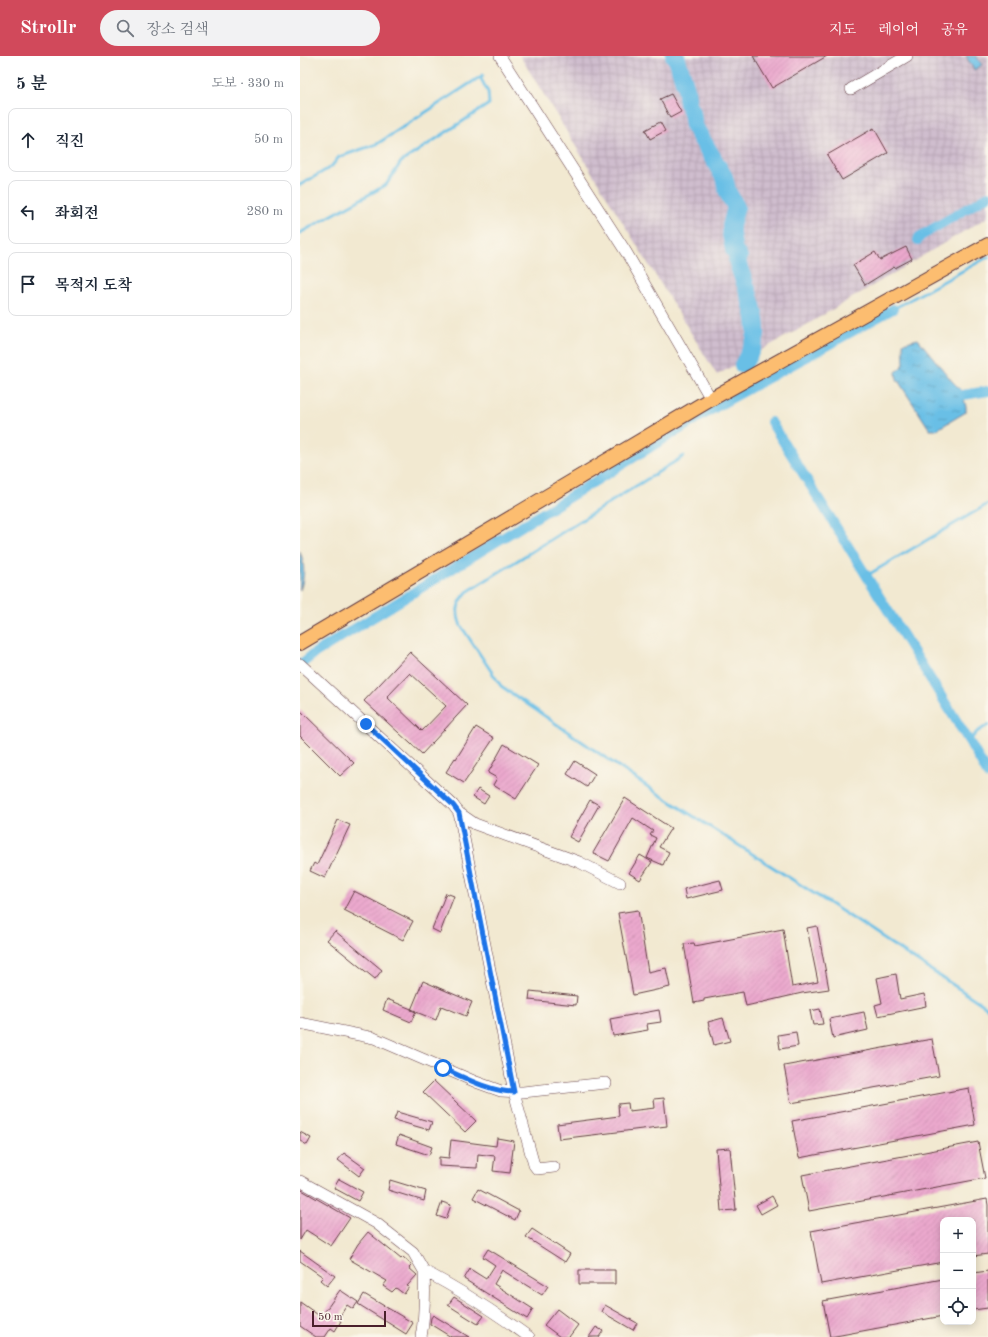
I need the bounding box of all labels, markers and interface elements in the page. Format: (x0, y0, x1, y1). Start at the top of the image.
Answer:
search box (100, 10, 380, 46)
icon: search (114, 17, 136, 39)
text: Strollr (20, 19, 76, 38)
text: 장소 검색 (146, 23, 209, 38)
text: 지도 (829, 23, 856, 37)
text: 레이어 (878, 23, 919, 37)
text: 공유 (941, 23, 968, 37)
text: 5 분 (16, 76, 47, 93)
text: 도보 · 330 m (211, 77, 284, 90)
icon: ahead (17, 129, 39, 151)
text: 50 m (254, 133, 283, 146)
text: 직진 (55, 135, 84, 150)
icon: left (17, 201, 39, 223)
text: 280 m (246, 205, 283, 218)
text: 좌회전 (55, 207, 98, 222)
icon: arrive (17, 273, 39, 295)
text: 목적지 도착 (55, 279, 132, 294)
route end (357, 715, 375, 733)
route start (434, 1059, 452, 1077)
map controls (940, 1217, 976, 1325)
button: + (940, 1217, 976, 1253)
button: − (940, 1253, 976, 1289)
button: locate (940, 1289, 976, 1325)
scale bar (312, 1309, 386, 1328)
text: 50 m (318, 1312, 343, 1323)

